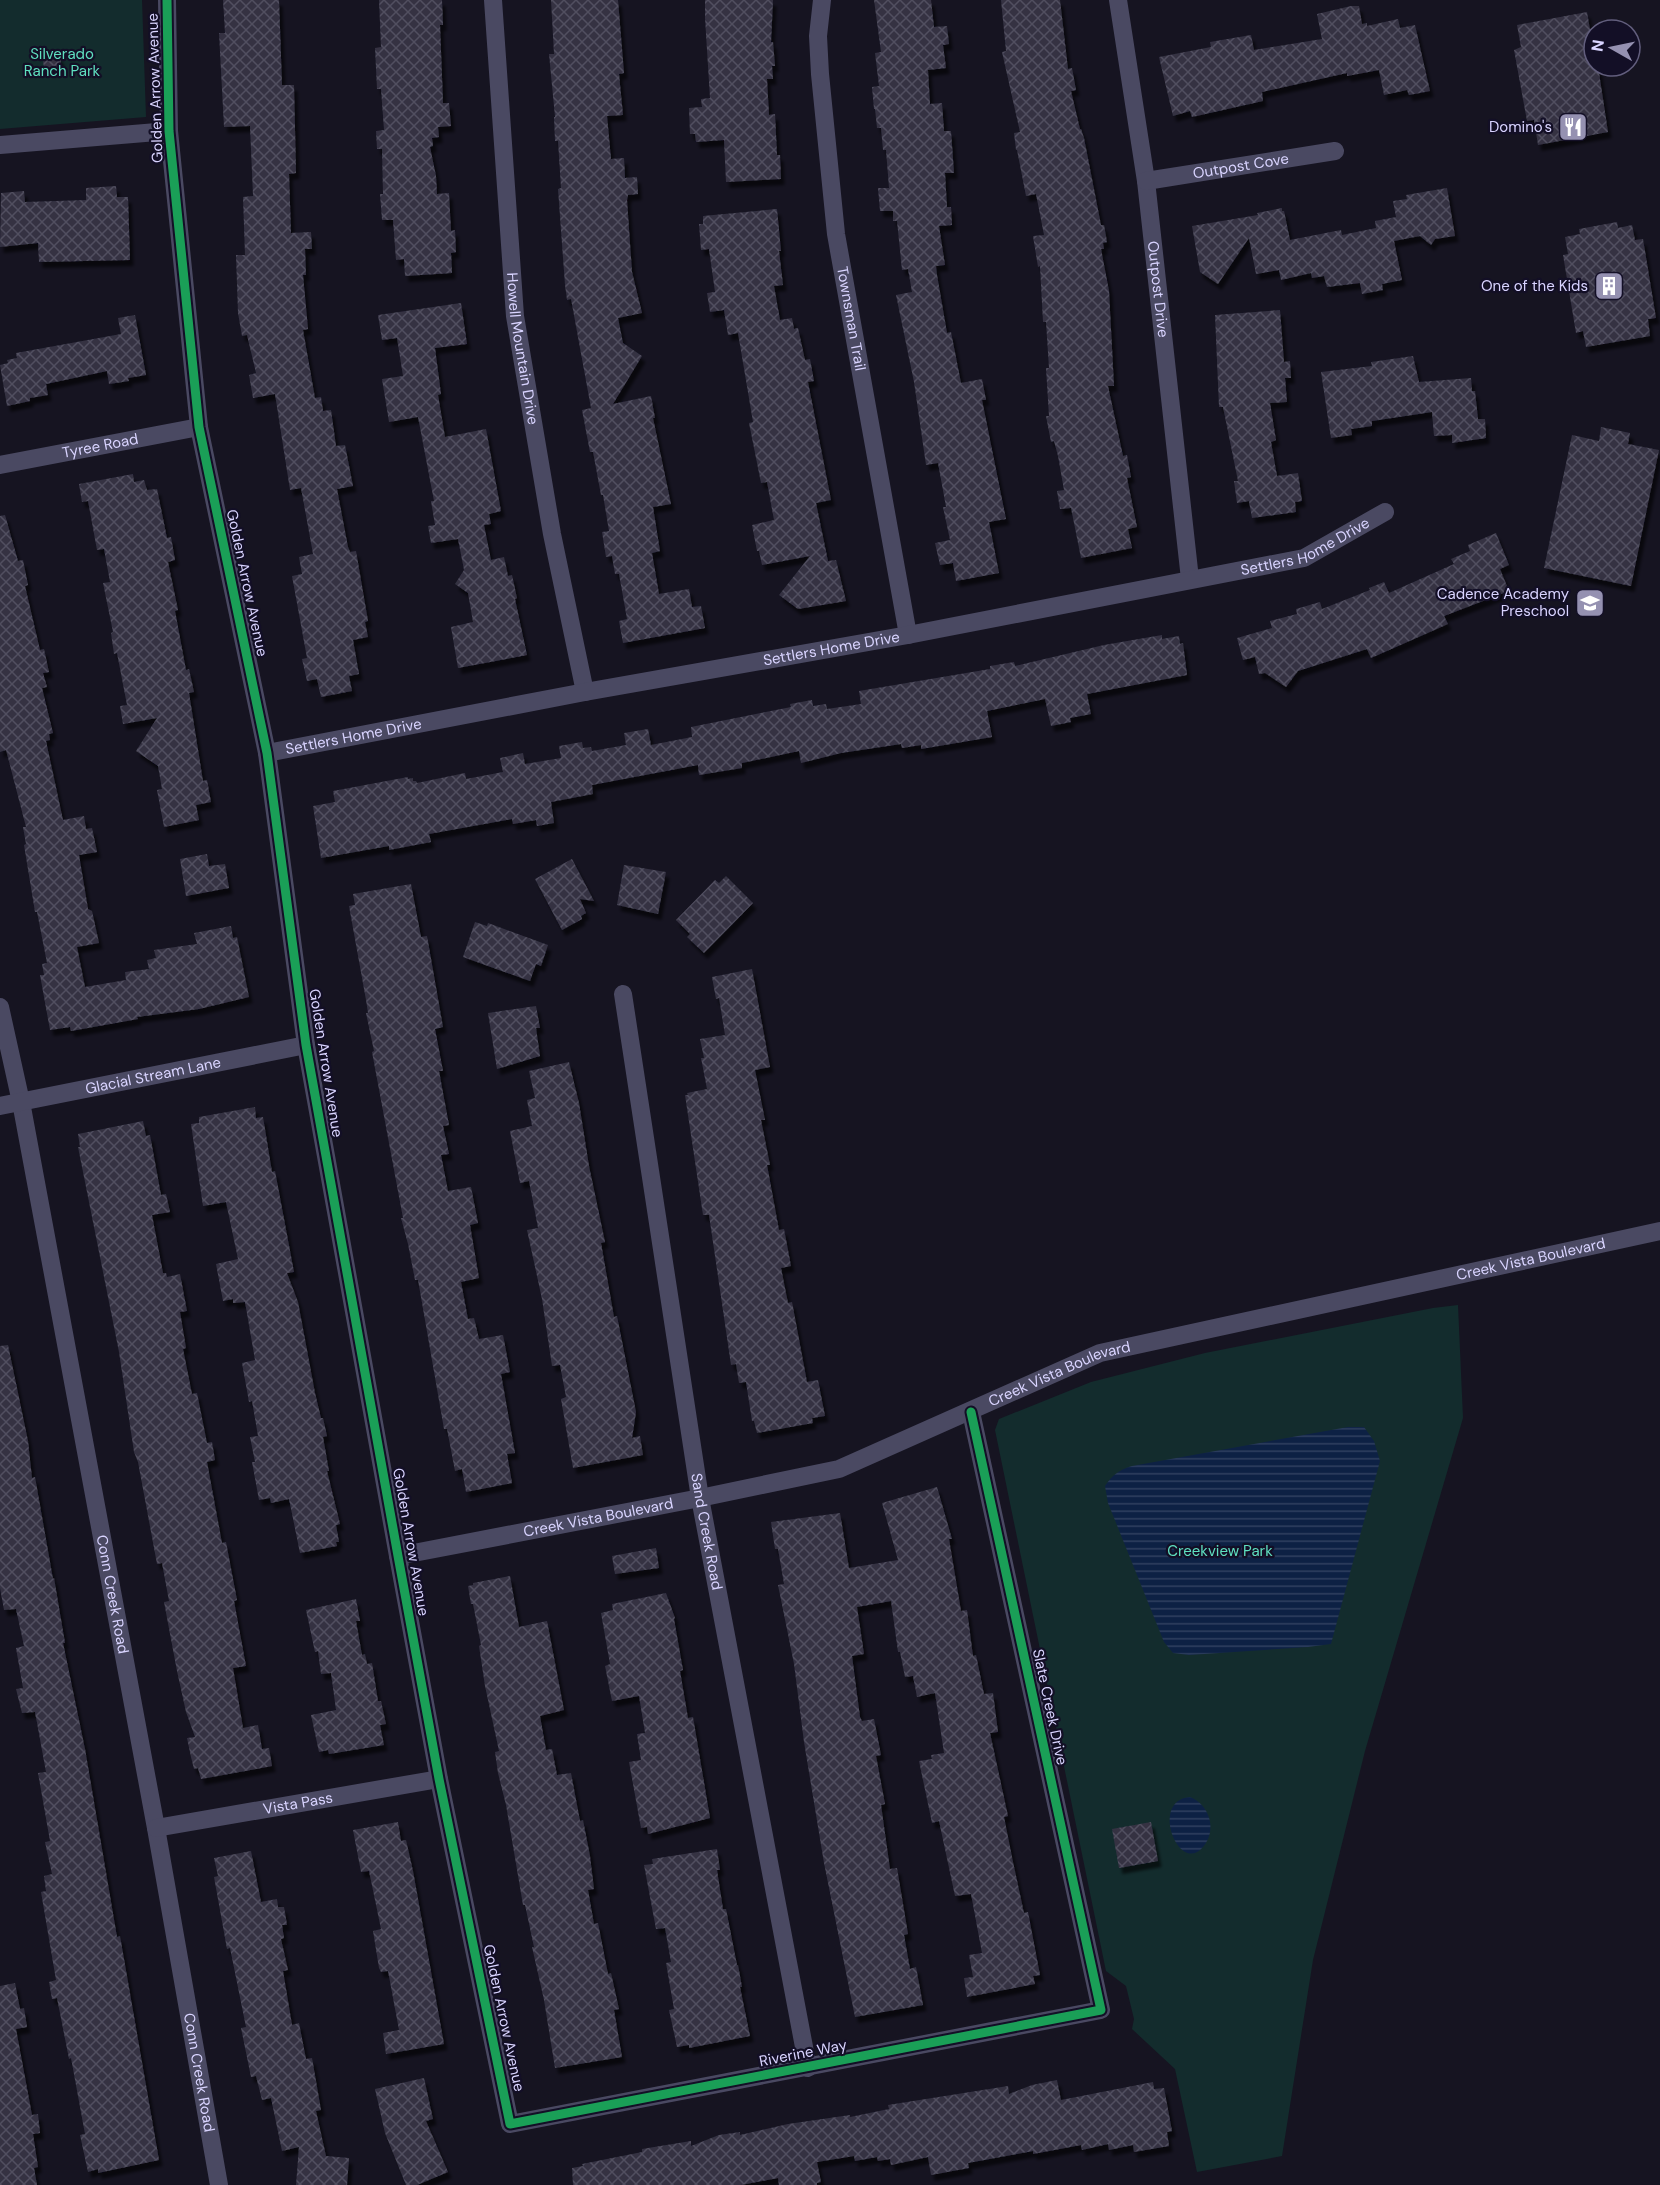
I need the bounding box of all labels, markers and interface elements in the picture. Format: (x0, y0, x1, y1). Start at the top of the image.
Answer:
street label: Golden Arrow Avenue (142, 13, 168, 163)
north arrow (1582, 18, 1642, 78)
text: N (1586, 38, 1609, 53)
park label: Silverado Ranch Park (24, 44, 101, 81)
restaurant icon: Domino's (1557, 111, 1589, 143)
place label: Domino's (1489, 117, 1552, 137)
street label: Outpost Cove (1191, 148, 1290, 183)
street label: Outpost Drive (1143, 240, 1173, 339)
street label: Townsman Trail (832, 265, 870, 372)
building icon: One of the Kids (1593, 270, 1625, 302)
street label: Howell Mountain Drive (502, 272, 543, 426)
place label: One of the Kids (1481, 276, 1588, 296)
street label: Tyree Road (60, 429, 140, 463)
street label: Golden Arrow Avenue (222, 508, 272, 658)
street label: Settlers Home Drive (1239, 513, 1373, 580)
place label: Cadence Academy Preschool (1437, 584, 1570, 621)
school or university icon: Cadence Academy Preschool (1574, 587, 1606, 619)
street label: Settlers Home Drive (762, 627, 901, 670)
street label: Settlers Home Drive (284, 714, 423, 759)
street label: Golden Arrow Avenue (304, 987, 348, 1139)
street label: Glacial Stream Lane (83, 1052, 223, 1099)
street label: Creek Vista Boulevard (1454, 1233, 1607, 1285)
street label: Creek Vista Boulevard (985, 1337, 1132, 1411)
street label: Golden Arrow Avenue (388, 1466, 434, 1618)
street label: Sand Creek Road (686, 1472, 727, 1592)
street label: Creek Vista Boulevard (522, 1493, 675, 1542)
street label: Conn Creek Road (92, 1533, 133, 1655)
park label: Creekview Park (1167, 1541, 1273, 1561)
street label: Slate Creek Drive (1028, 1647, 1072, 1767)
street label: Vista Pass (261, 1788, 334, 1819)
street label: Golden Arrow Avenue (479, 1943, 529, 2093)
street label: Conn Creek Road (179, 2011, 219, 2134)
street label: Riverine Way (757, 2035, 849, 2071)

